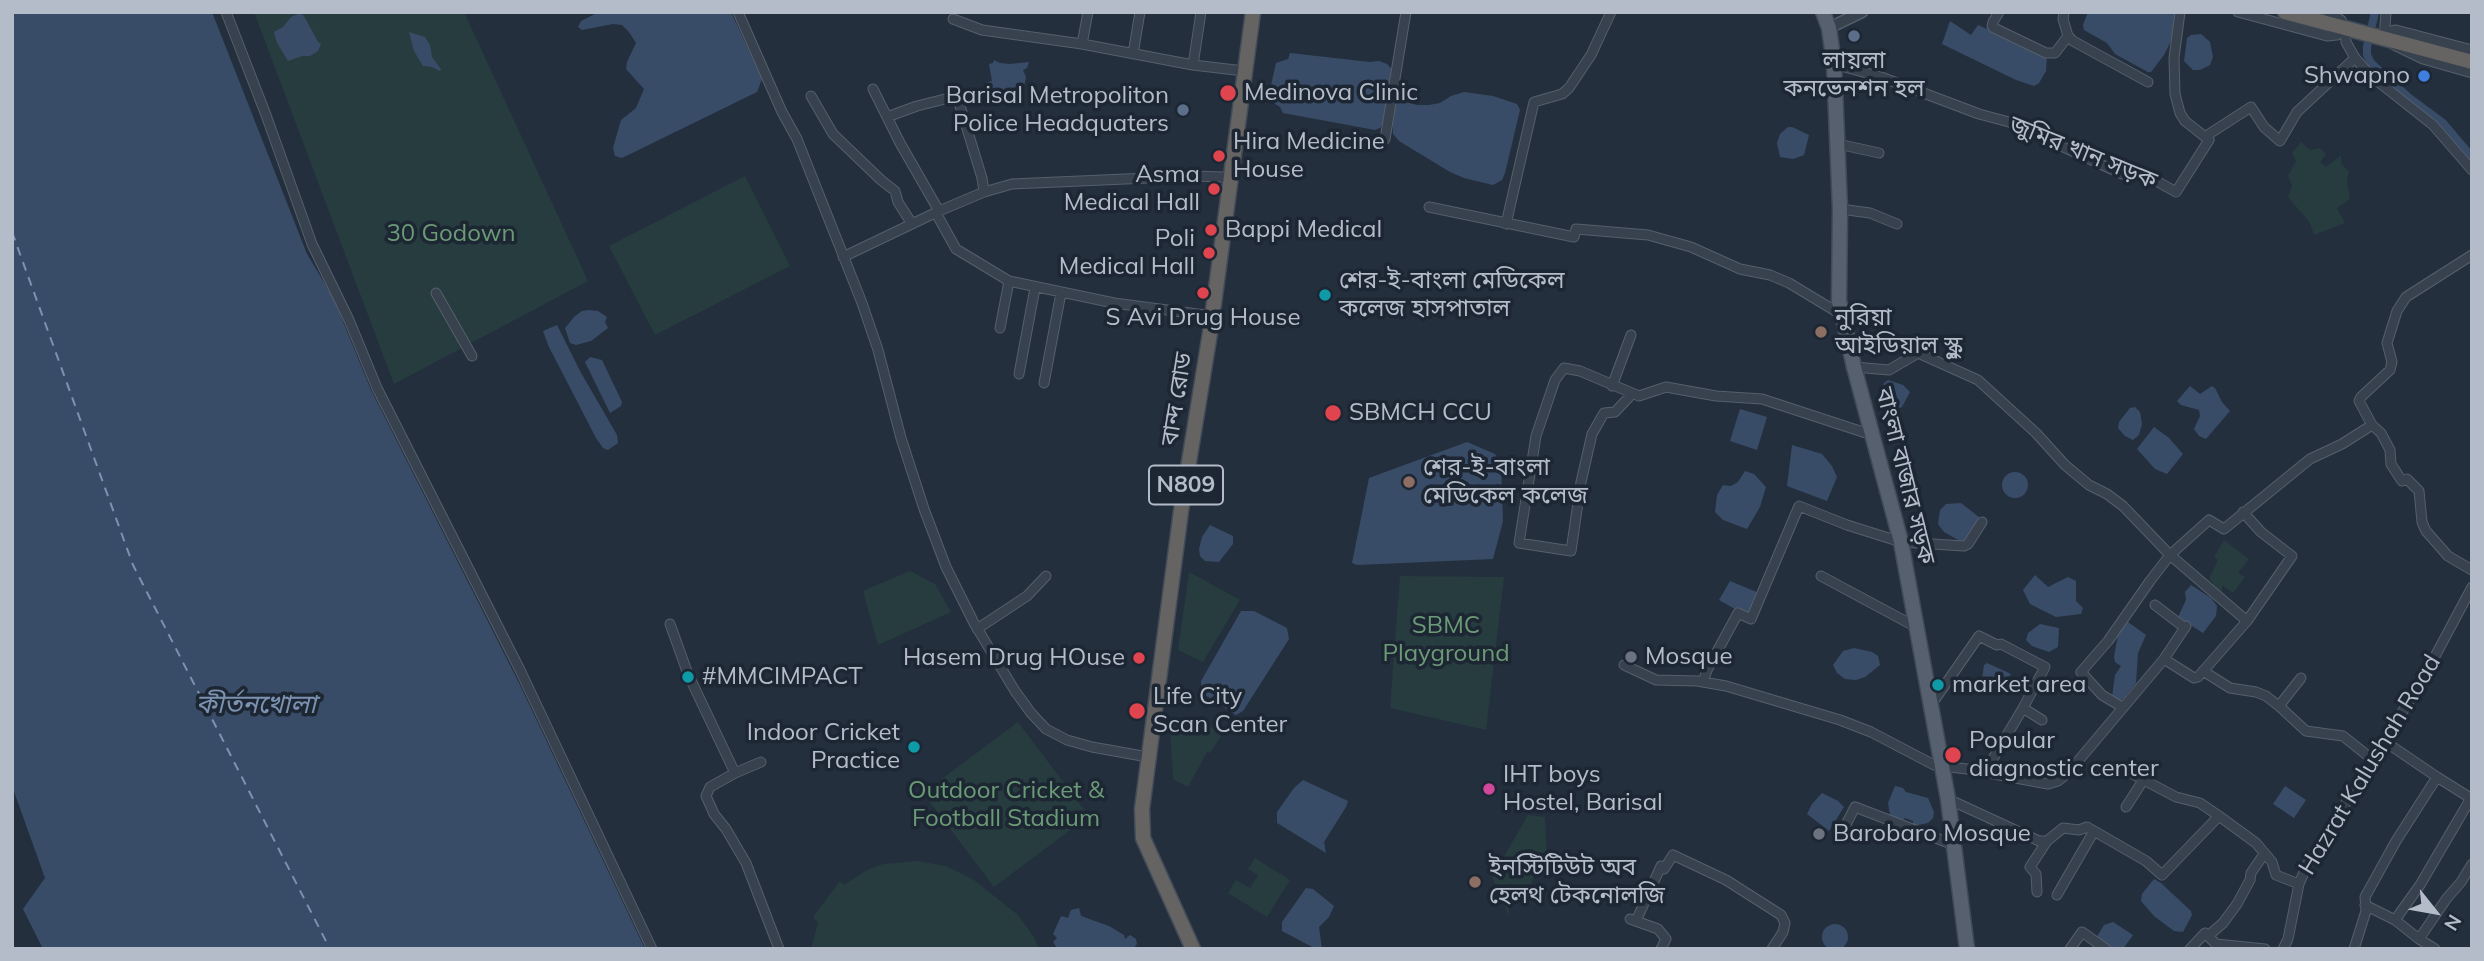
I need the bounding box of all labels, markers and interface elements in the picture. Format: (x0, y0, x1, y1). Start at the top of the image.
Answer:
marker: লায়লা কনভেনশন হল (1846, 28, 1862, 44)
place label: লায়লা কনভেনশন হল (1783, 47, 1925, 103)
place label: Shwapno (2304, 62, 2410, 90)
marker: Shwapno (2416, 68, 2432, 84)
place label: Medinova Clinic (1244, 79, 1418, 107)
place label: Barisal Metropoliton Police Headquaters (946, 82, 1169, 138)
marker: Medinova Clinic (1218, 83, 1238, 103)
marker: Barisal Metropoliton Police Headquaters (1175, 102, 1191, 118)
street label: জুমির খান সড়ক (2005, 110, 2161, 196)
place label: Hira Medicine House (1233, 128, 1385, 184)
marker: Hira Medicine House (1211, 148, 1227, 164)
place label: Asma Medical Hall (1064, 161, 1200, 217)
marker: Asma Medical Hall (1206, 181, 1222, 197)
place label: Bappi Medical (1225, 216, 1382, 244)
park label: 30 Godown (386, 220, 516, 248)
marker: Bappi Medical (1203, 222, 1219, 238)
place label: Poli Medical Hall (1059, 225, 1195, 281)
marker: Poli Medical Hall (1201, 245, 1217, 261)
place label: শের-ই-বাংলা মেডিকেল কলেজ হাসপাতাল (1339, 267, 1565, 323)
marker: S Avi Drug House (1195, 285, 1211, 301)
marker: শের-ই-বাংলা মেডিকেল কলেজ হাসপাতাল (1317, 287, 1333, 303)
place label: S Avi Drug House (1105, 304, 1301, 332)
place label: নুরিয়া আইডিয়াল স্কুল (1835, 304, 1962, 360)
marker: নুরিয়া আইডিয়াল স্কুল (1813, 324, 1829, 340)
street label: বান্দ রোড (1155, 350, 1199, 448)
street label: বাংলা বাজার সড়ক (1869, 385, 1941, 567)
place label: SBMCH CCU (1349, 399, 1492, 427)
marker: SBMCH CCU (1323, 403, 1343, 423)
place label: শের-ই-বাংলা মেডিকেল কলেজ (1423, 454, 1588, 510)
road number: N809 (1149, 466, 1223, 505)
marker: শের-ই-বাংলা মেডিকেল কলেজ (1401, 474, 1417, 490)
park label: SBMC Playground (1382, 612, 1510, 668)
place label: Mosque (1645, 643, 1733, 671)
place label: Hasem Drug HOuse (903, 644, 1125, 672)
marker: Mosque (1623, 649, 1639, 665)
marker: Hasem Drug HOuse (1131, 650, 1147, 666)
street label: Hazrat Kalushah Road (2293, 650, 2447, 880)
place label: #MMCIMPACT (702, 663, 863, 691)
marker: #MMCIMPACT (680, 669, 696, 685)
place label: market area (1952, 671, 2086, 699)
marker: market area (1930, 677, 1946, 693)
place label: Life City Scan Center (1153, 683, 1287, 739)
water label: কীর্তনখোলা (196, 689, 316, 721)
marker: Life City Scan Center (1127, 701, 1147, 721)
place label: Indoor Cricket Practice (747, 719, 900, 775)
place label: Popular diagnostic center (1969, 727, 2159, 783)
marker: Indoor Cricket Practice (906, 739, 922, 755)
marker: Popular diagnostic center (1943, 745, 1963, 765)
place label: IHT boys Hostel, Barisal (1503, 761, 1663, 817)
park label: Outdoor Cricket & Football Stadium (908, 777, 1104, 833)
marker: IHT boys Hostel, Barisal (1481, 781, 1497, 797)
place label: Barobaro Mosque (1833, 820, 2031, 848)
marker: Barobaro Mosque (1811, 826, 1827, 842)
place label: ইনস্টিটিউট অব হেলথ টেকনোলজি (1489, 854, 1665, 910)
marker: ইনস্টিটিউট অব হেলথ টেকনোলজি (1467, 874, 1483, 890)
north arrow (2400, 877, 2470, 947)
text: N (2439, 910, 2467, 935)

